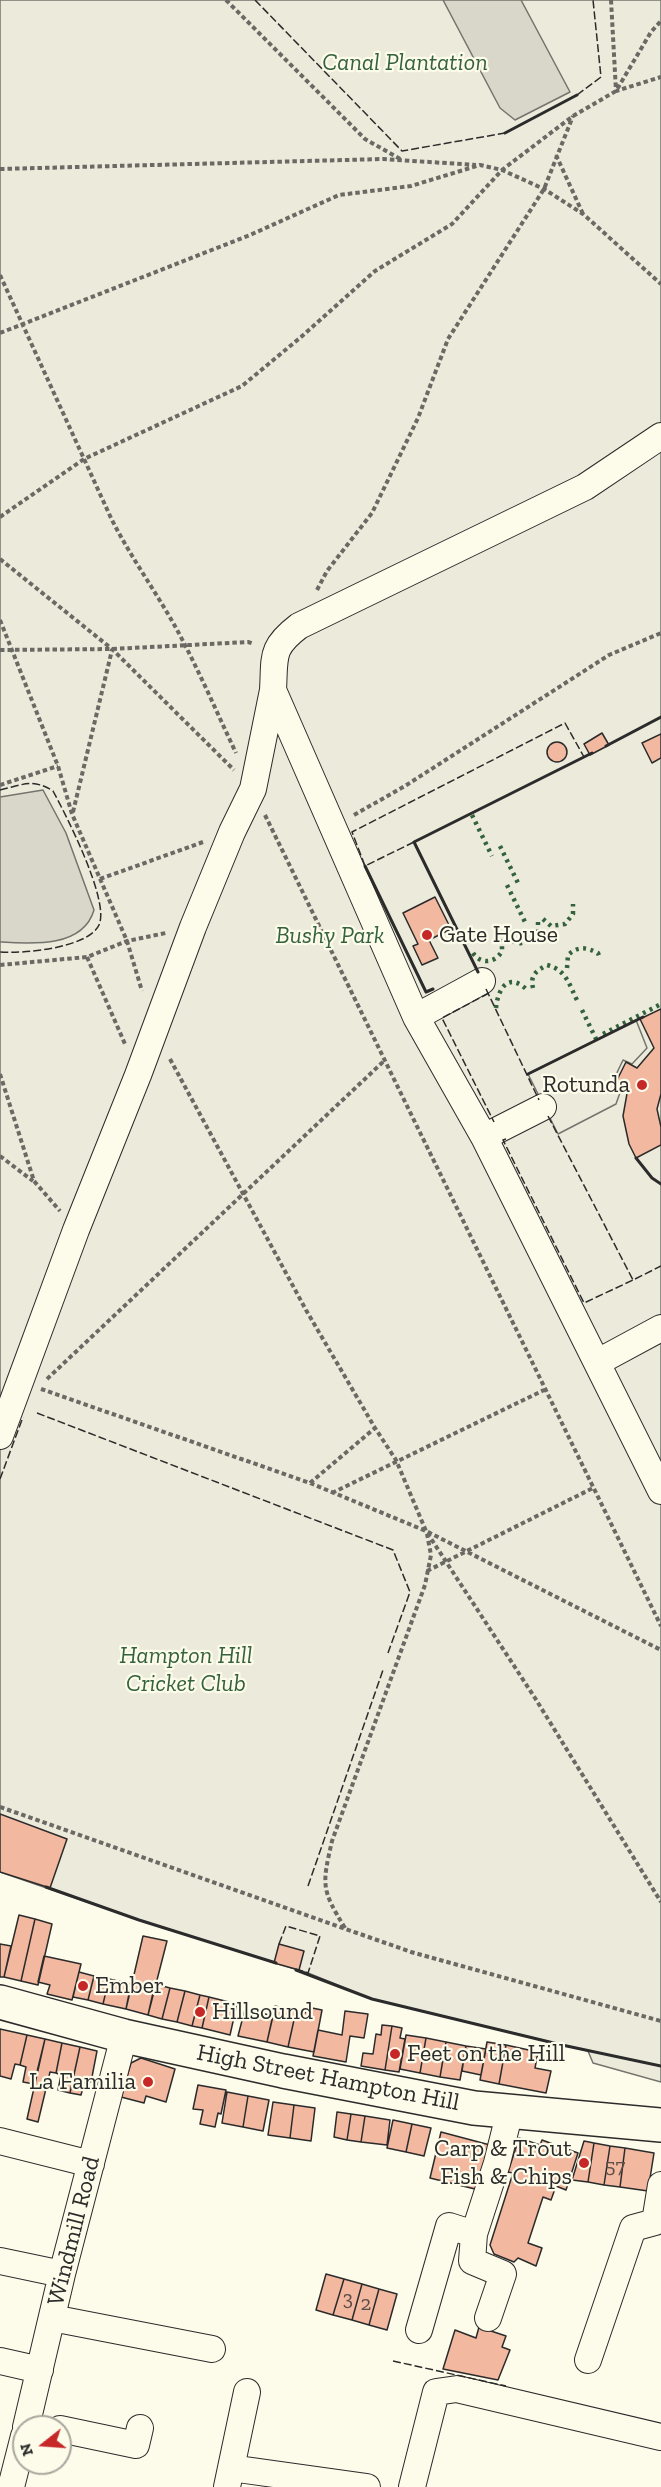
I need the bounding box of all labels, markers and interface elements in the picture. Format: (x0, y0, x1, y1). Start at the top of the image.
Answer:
park label: Canal Plantation (322, 49, 488, 77)
place label: Gate House (439, 921, 558, 949)
park label: Bushy Park (275, 922, 385, 950)
marker: Gate House (420, 928, 434, 942)
place label: Rotunda (542, 1071, 630, 1099)
marker: Rotunda (635, 1078, 649, 1092)
park label: Hampton Hill Cricket Club (120, 1642, 252, 1698)
place label: Ember (95, 1972, 164, 2000)
marker: Ember (76, 1979, 90, 1993)
place label: Hillsound (212, 1998, 313, 2026)
marker: Hillsound (193, 2005, 207, 2019)
street label: High Street Hampton Hill (194, 2038, 462, 2118)
place label: Feet on the Hill (407, 2040, 565, 2068)
marker: Feet on the Hill (388, 2047, 402, 2061)
place label: La Familia (29, 2068, 136, 2096)
marker: La Familia (141, 2075, 155, 2089)
place label: Carp & Trout Fish & Chips (434, 2135, 572, 2191)
street label: Windmill Road (42, 2153, 106, 2309)
house number: 57 (605, 2154, 625, 2180)
marker: Carp & Trout Fish & Chips (577, 2156, 591, 2170)
house number: 3 (343, 2286, 353, 2312)
house number: 2 (361, 2291, 371, 2317)
north arrow (12, 2415, 72, 2475)
text: N (15, 2441, 37, 2458)

